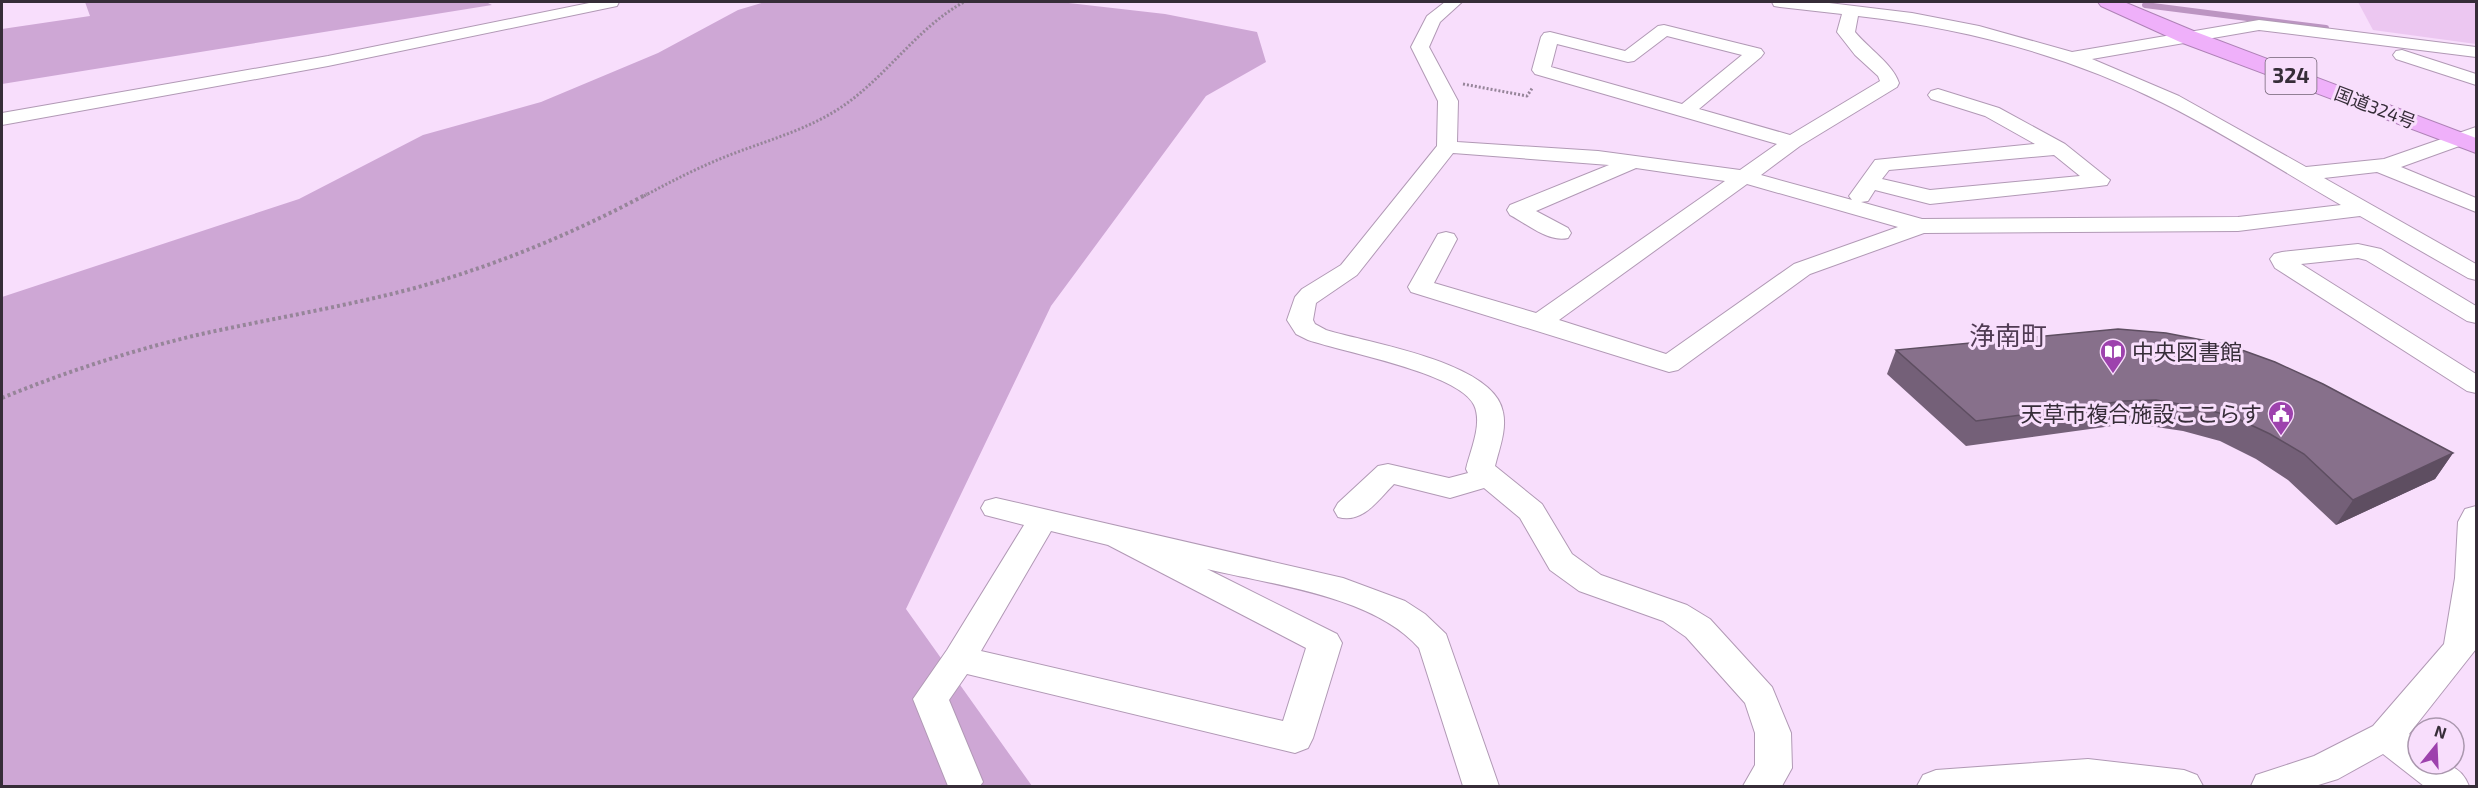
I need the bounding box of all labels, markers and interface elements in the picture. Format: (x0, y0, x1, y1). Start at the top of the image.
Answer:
road number: 324 (2266, 58, 2316, 94)
street label: 国道324号 (2332, 82, 2419, 133)
district label: 浄南町 (1969, 319, 2047, 350)
library icon: 中央図書館 (2098, 337, 2128, 375)
place label: 中央図書館 (2132, 338, 2242, 364)
public building icon: 天草市複合施設ここらす (2266, 399, 2296, 437)
place label: 天草市複合施設ここらす (2020, 400, 2262, 426)
north arrow (2406, 716, 2466, 776)
text: N (2432, 720, 2449, 742)

